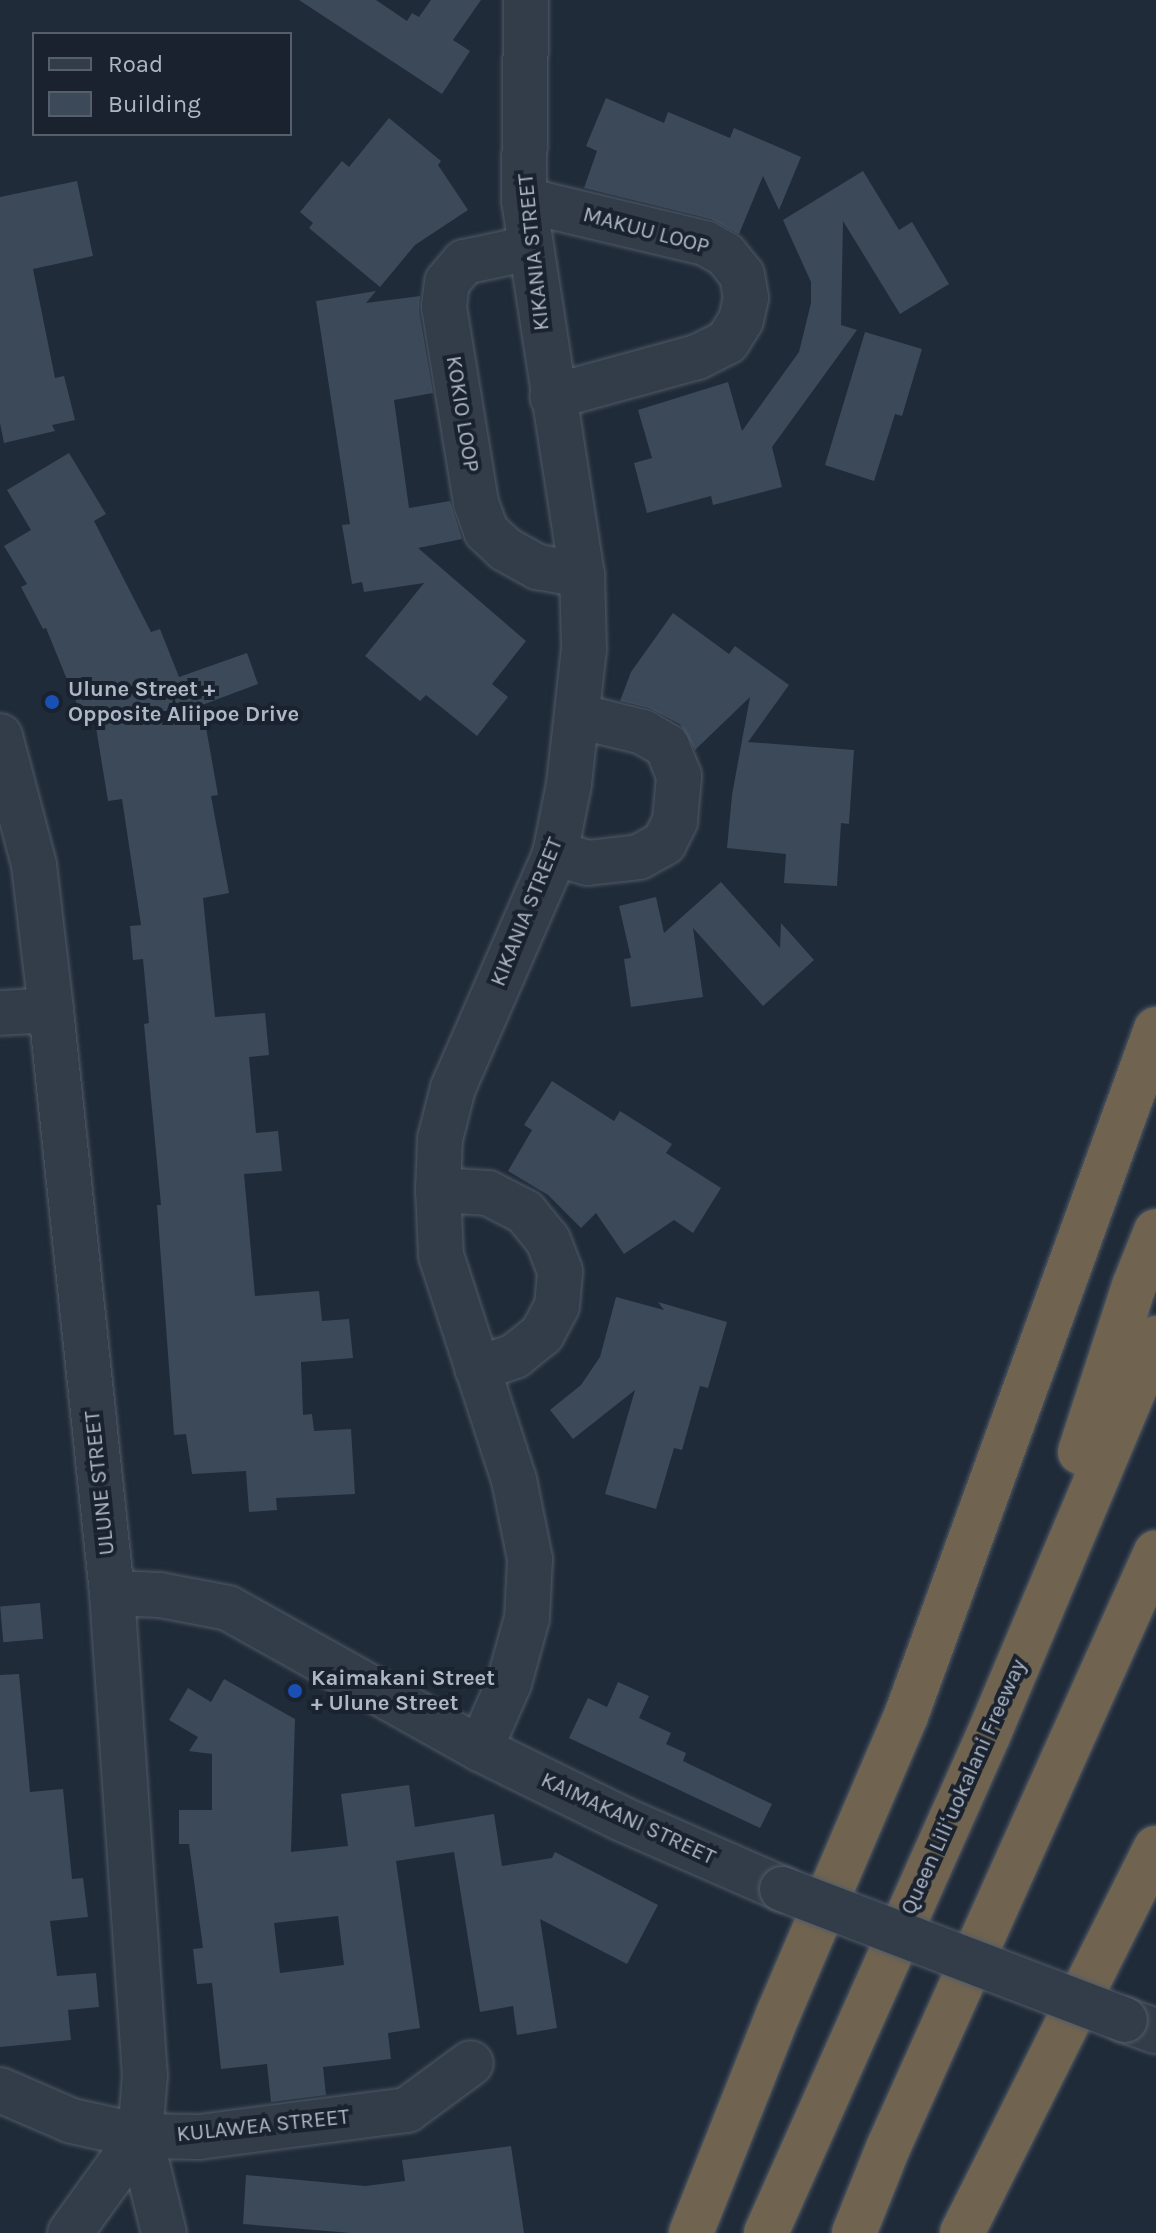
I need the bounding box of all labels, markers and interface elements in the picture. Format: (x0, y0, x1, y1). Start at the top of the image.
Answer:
legend (32, 32, 292, 136)
text: Road (108, 50, 163, 78)
text: Building (108, 90, 201, 118)
street label: KIKANIA STREET (513, 172, 555, 332)
street label: MAKUU LOOP (580, 201, 712, 261)
street label: KOKIO LOOP (440, 354, 484, 474)
place label: Ulune Street + Opposite Aliipoe Drive (68, 676, 299, 728)
marker: Ulune Street + Opposite Aliipoe Drive (43, 693, 61, 711)
street label: KIKANIA STREET (485, 834, 569, 990)
street label: ULUNE STREET (79, 1409, 121, 1557)
street label: Queen Liliʻuokalani Freeway (896, 1655, 1032, 1919)
place label: Kaimakani Street + Ulune Street (311, 1665, 495, 1716)
marker: Kaimakani Street + Ulune Street (286, 1682, 304, 1700)
street label: KAIMAKANI STREET (537, 1767, 719, 1871)
street label: KULAWEA STREET (175, 2104, 351, 2148)

